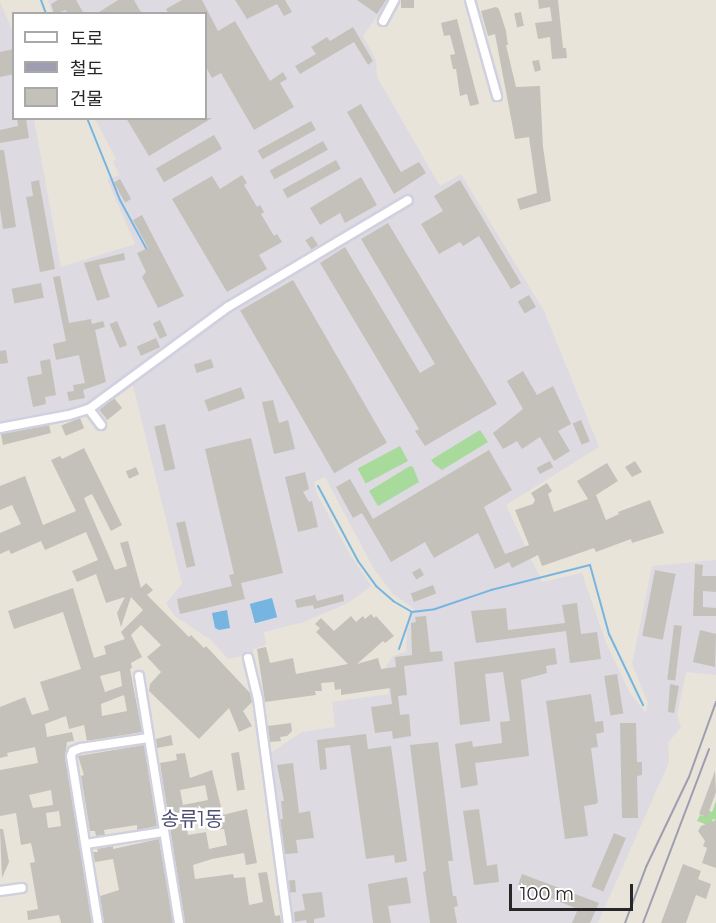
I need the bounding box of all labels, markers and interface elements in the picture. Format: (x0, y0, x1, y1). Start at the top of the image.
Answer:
legend (12, 12, 207, 120)
text: 도로 (70, 28, 103, 50)
text: 철도 (70, 58, 103, 80)
text: 건물 (70, 88, 103, 110)
district label: 송류1동 (161, 807, 223, 831)
scale bar (512, 872, 636, 910)
text: 100 m (520, 883, 574, 905)

